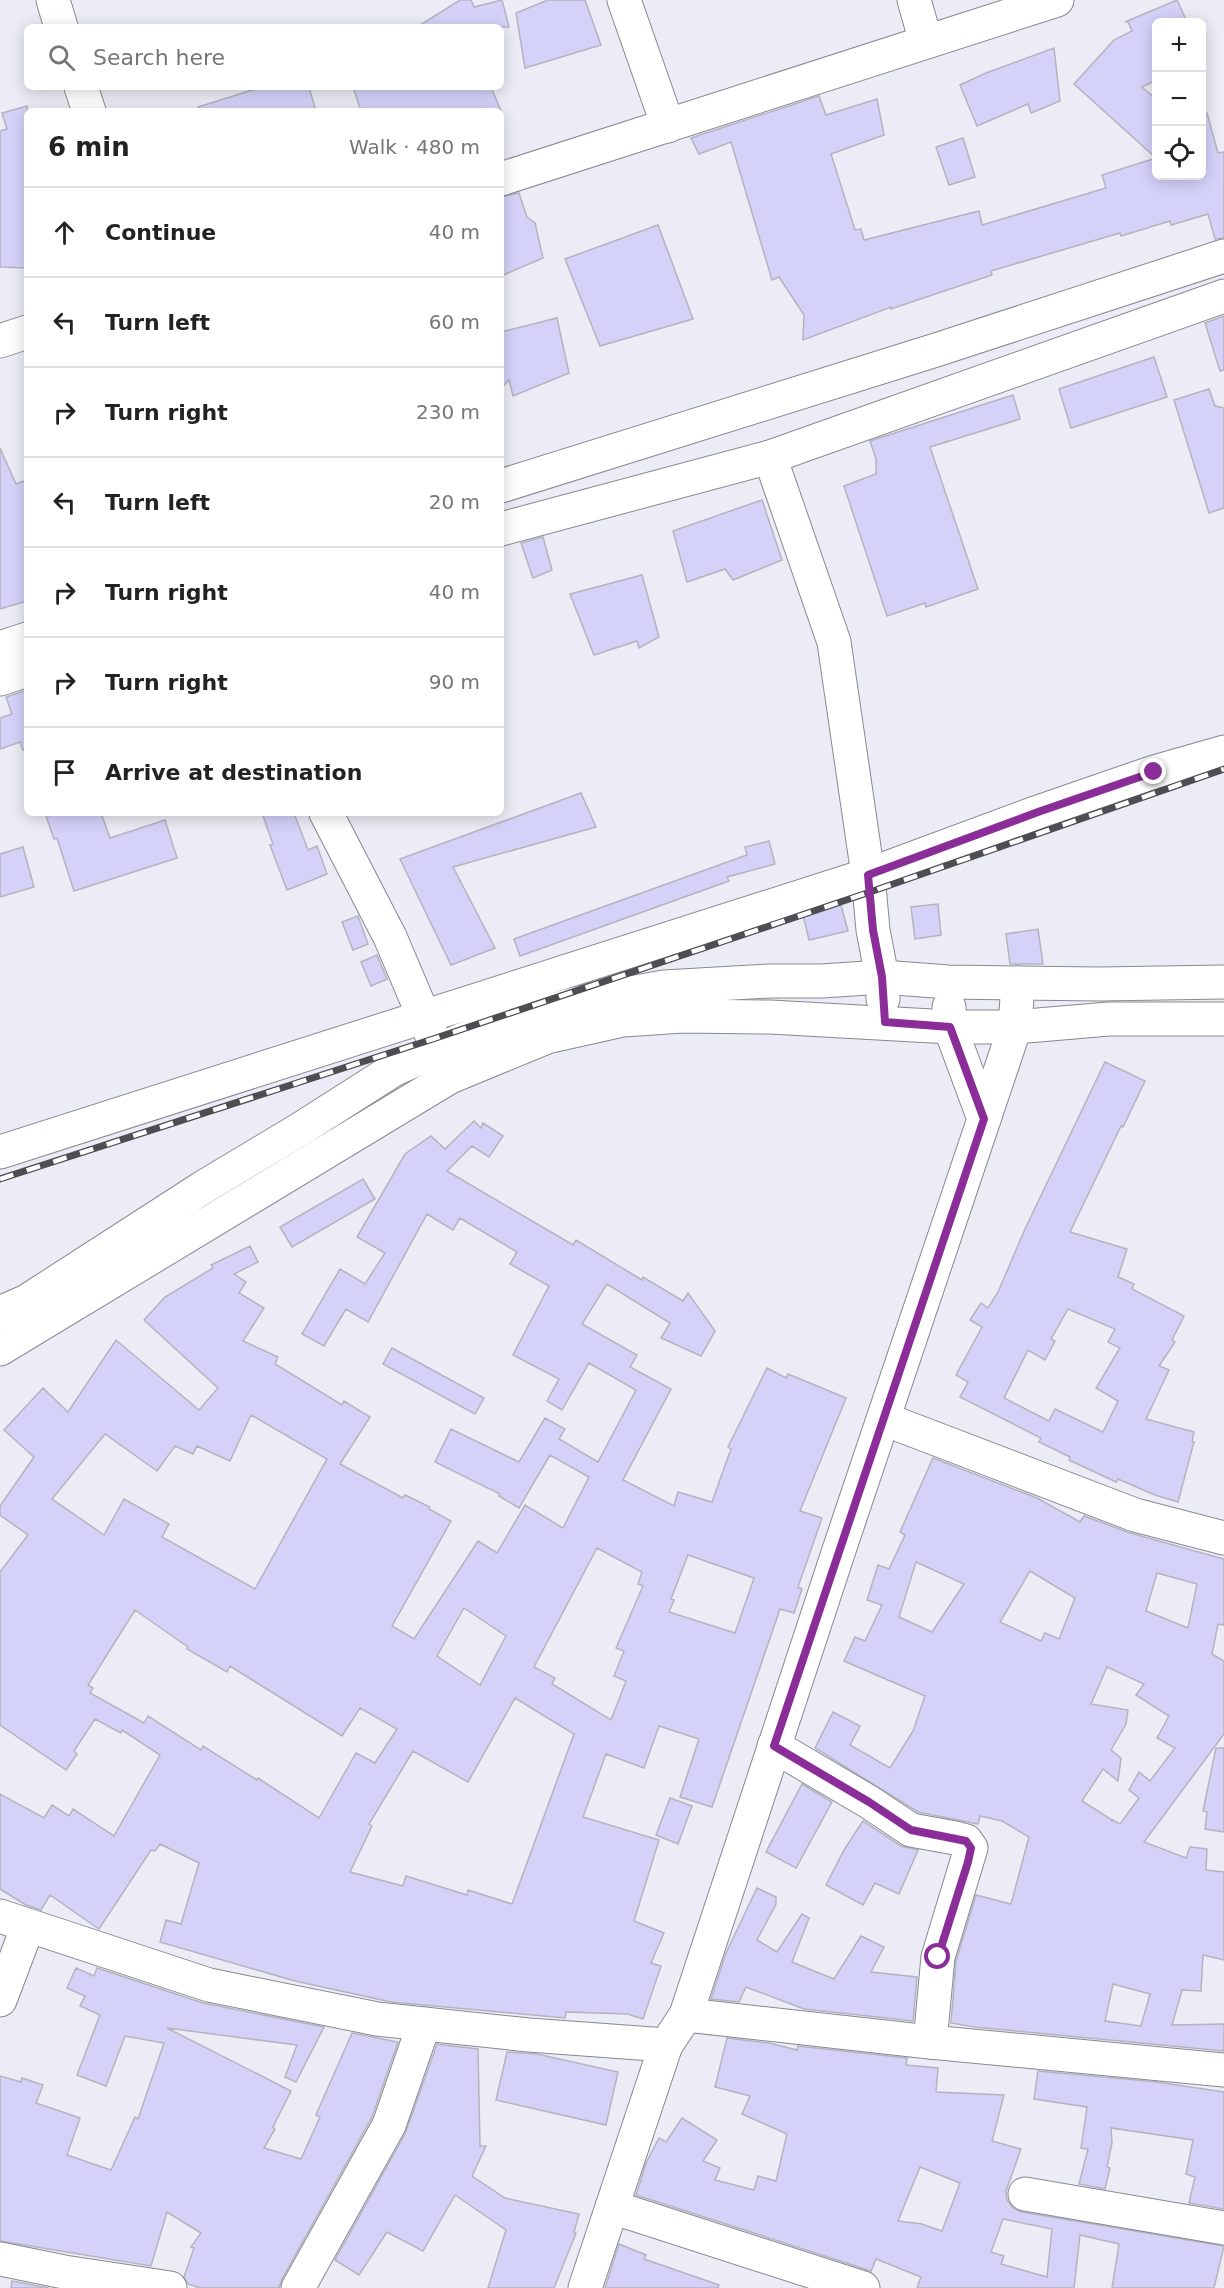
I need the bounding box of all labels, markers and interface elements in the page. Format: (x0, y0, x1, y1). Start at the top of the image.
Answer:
map controls (1152, 18, 1206, 180)
button: + (1152, 18, 1206, 72)
search box (24, 24, 504, 90)
icon: search (45, 41, 78, 74)
text: Search here (93, 45, 225, 70)
button: − (1152, 72, 1206, 126)
button: locate (1152, 126, 1206, 180)
text: 6 min (48, 132, 130, 162)
text: Walk · 480 m (349, 135, 480, 159)
icon: ahead (48, 216, 81, 249)
text: Continue (105, 220, 216, 245)
text: 40 m (429, 220, 480, 244)
icon: left (48, 306, 81, 339)
text: Turn left (105, 310, 210, 335)
text: 60 m (429, 310, 480, 334)
icon: right (48, 396, 81, 429)
text: Turn right (105, 400, 228, 425)
text: 230 m (416, 400, 480, 424)
icon: left (48, 486, 81, 519)
text: Turn left (105, 490, 210, 515)
text: 20 m (429, 490, 480, 514)
icon: right (48, 576, 81, 609)
text: Turn right (105, 580, 228, 605)
text: 40 m (429, 580, 480, 604)
icon: right (48, 666, 81, 699)
text: Turn right (105, 670, 228, 695)
text: 90 m (429, 670, 480, 694)
icon: arrive (48, 756, 81, 789)
route end (1140, 758, 1166, 784)
text: Arrive at destination (105, 760, 362, 785)
route start (924, 1943, 950, 1969)

